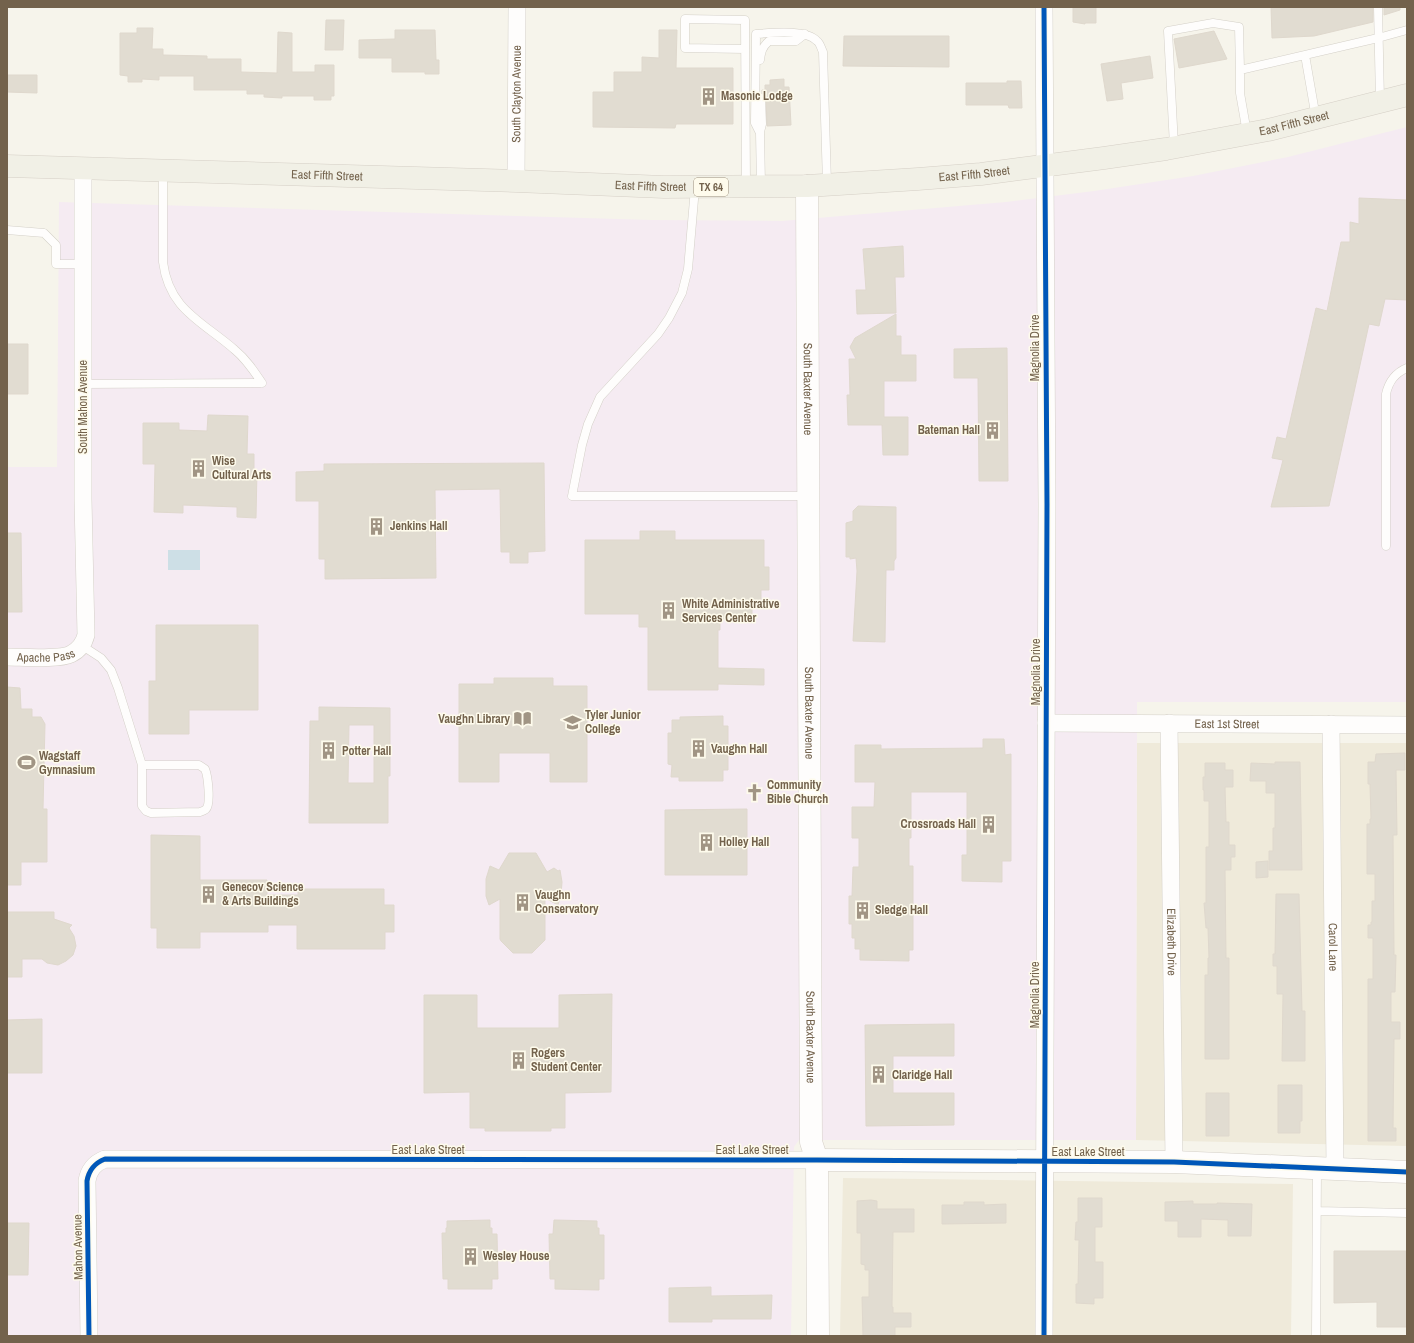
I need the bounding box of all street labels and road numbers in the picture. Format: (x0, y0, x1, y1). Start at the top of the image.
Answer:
street label: South Clayton Avenue (508, 45, 525, 143)
street label: East Fifth Street (1258, 107, 1331, 139)
street label: East Fifth Street (938, 162, 1011, 185)
street label: East Fifth Street (291, 166, 363, 184)
street label: East Fifth Street (615, 177, 687, 195)
road number: TX 64 (694, 178, 728, 196)
street label: Magnolia Drive (1027, 315, 1043, 381)
street label: South Baxter Avenue (800, 343, 816, 435)
street label: South Mahon Avenue (75, 360, 91, 454)
street label: Magnolia Drive (1028, 639, 1044, 705)
street label: Apache Pass (16, 645, 78, 666)
street label: South Baxter Avenue (801, 667, 817, 759)
street label: East 1st Street (1195, 716, 1260, 732)
street label: Elizabeth Drive (1163, 908, 1180, 976)
street label: Carol Lane (1325, 923, 1341, 971)
street label: Magnolia Drive (1027, 962, 1043, 1028)
street label: South Baxter Avenue (802, 991, 819, 1083)
street label: East Lake Street (392, 1142, 465, 1158)
street label: East Lake Street (716, 1142, 789, 1158)
street label: East Lake Street (1052, 1144, 1125, 1160)
street label: Mahon Avenue (69, 1214, 87, 1280)

